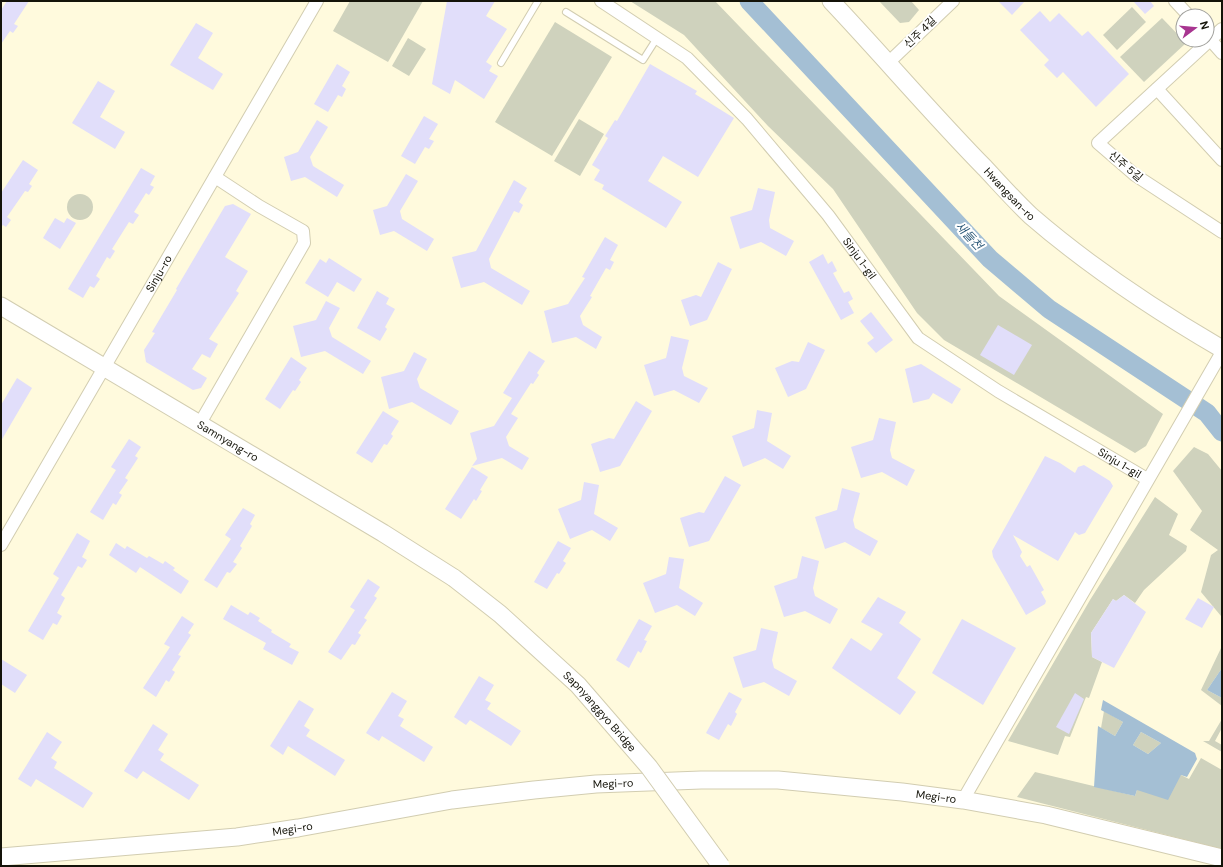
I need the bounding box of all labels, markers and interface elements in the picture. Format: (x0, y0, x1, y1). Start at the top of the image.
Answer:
north arrow (1175, 8, 1215, 48)
street label: 신주 4길 (901, 13, 939, 51)
text: N (1197, 19, 1212, 31)
street label: 신주 5길 (1106, 148, 1146, 184)
street label: Hwangsan-ro (981, 164, 1038, 224)
water label: 새들천 (952, 218, 987, 255)
street label: Sinju 1-gil (840, 235, 879, 282)
street label: Sinju-ro (142, 252, 175, 295)
street label: Samnyang-ro (195, 417, 261, 464)
street label: Sinju 1-gil (1095, 445, 1144, 481)
street label: Sapnyanggyo Bridge (560, 668, 639, 754)
street label: Megi-ro (592, 776, 634, 791)
street label: Megi-ro (915, 787, 957, 806)
street label: Megi-ro (271, 818, 314, 839)

